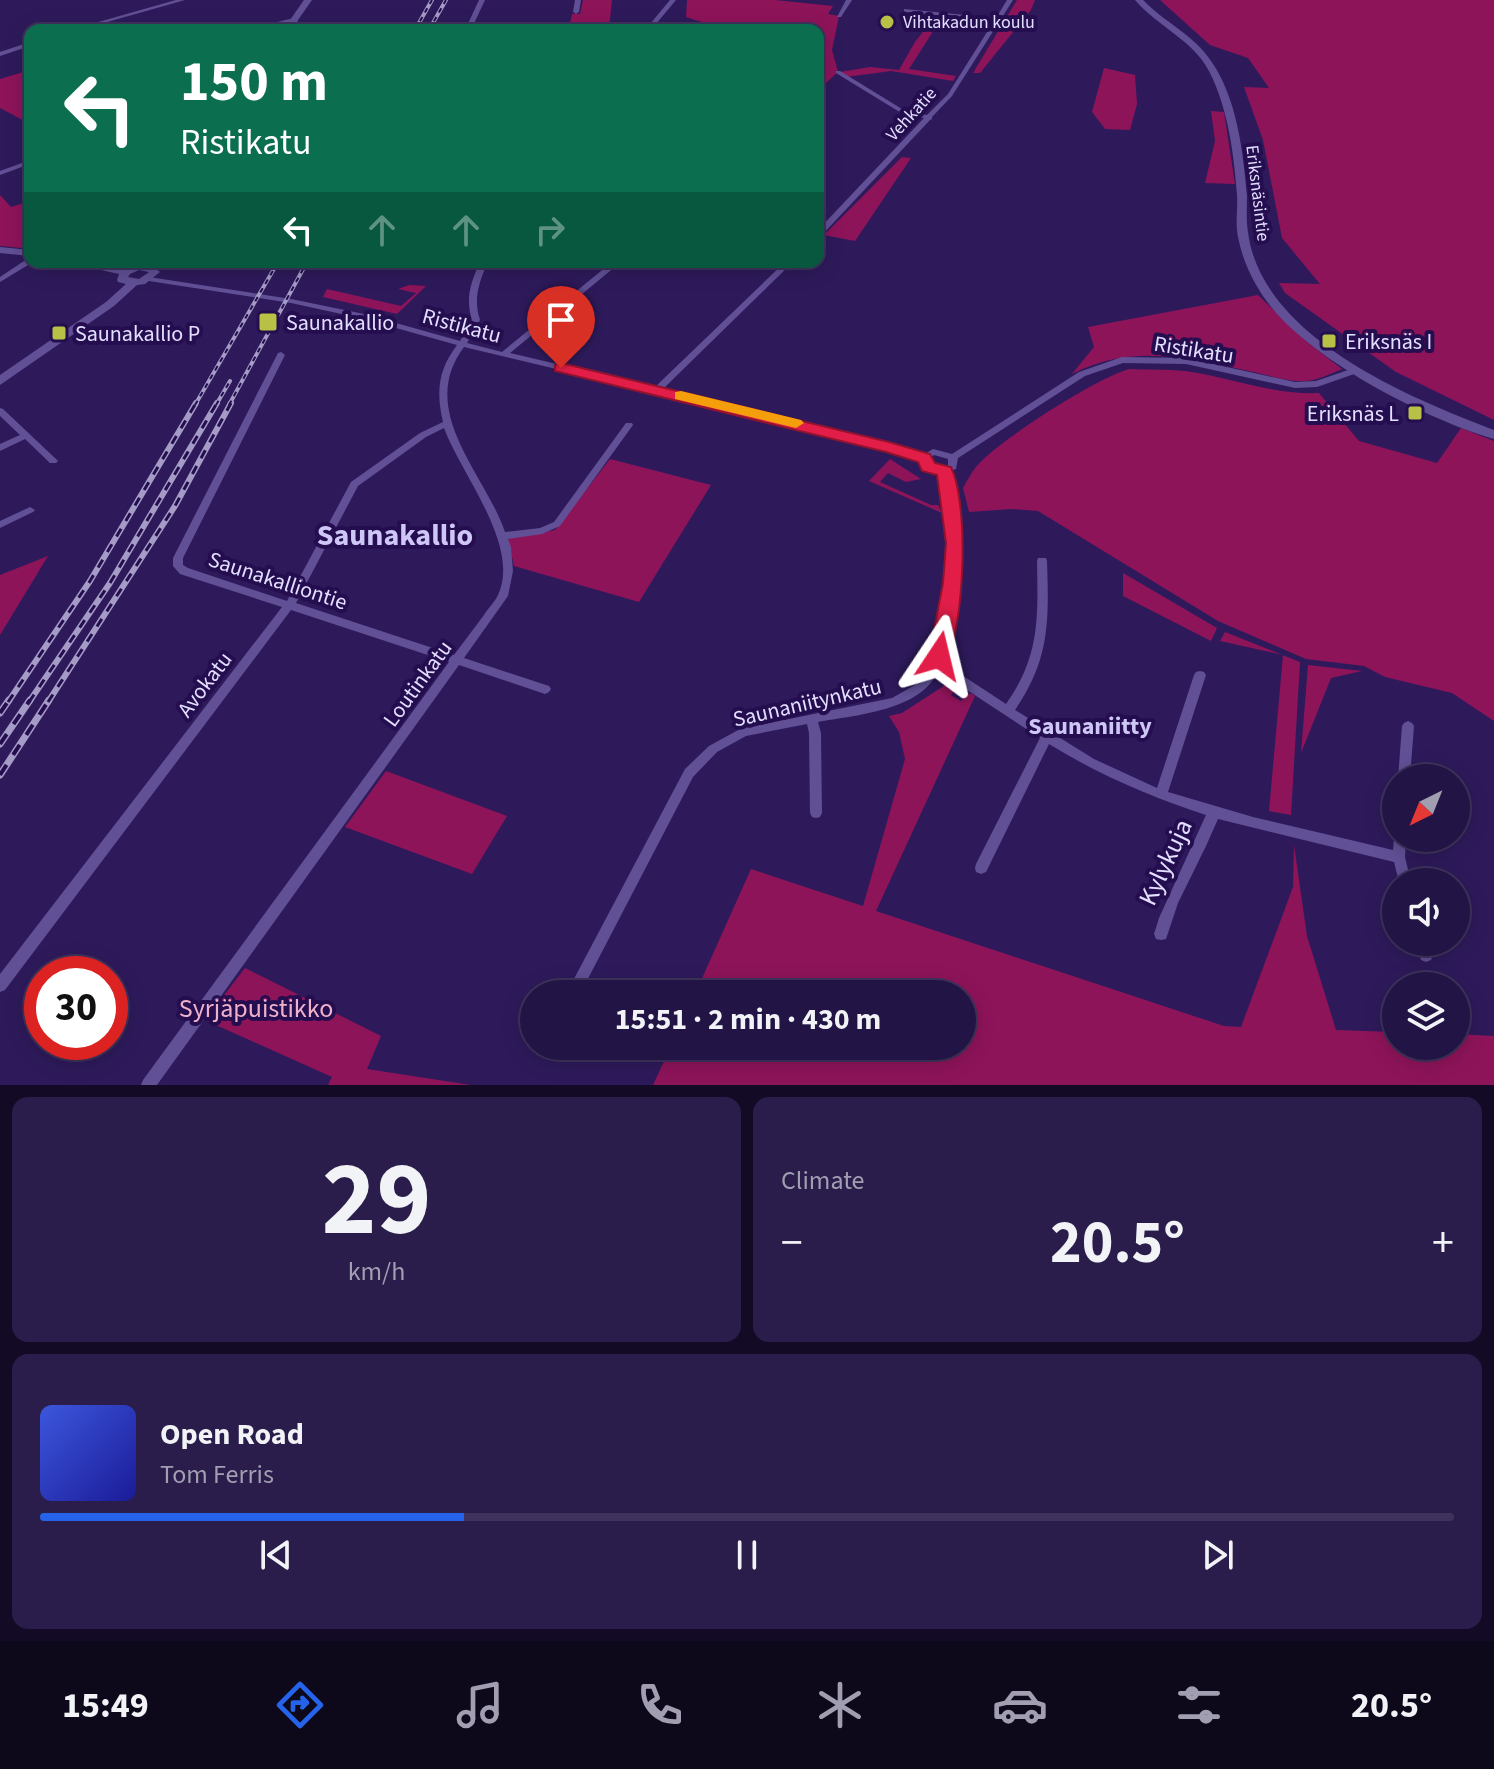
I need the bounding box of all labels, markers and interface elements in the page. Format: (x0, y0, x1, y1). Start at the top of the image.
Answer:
place label: Vihtakadun koulu (903, 10, 1035, 35)
marker: Vihtakadun koulu (878, 13, 896, 31)
text: 150 m (180, 43, 328, 122)
icon: left (48, 56, 152, 160)
street label: Vehkatie (880, 82, 942, 147)
text: Ristikatu (180, 117, 312, 168)
street label: Eriksnäsintie (1239, 143, 1276, 243)
icon: left (276, 208, 320, 252)
icon: ahead (360, 208, 404, 252)
icon: ahead (444, 208, 488, 252)
icon: right (528, 208, 572, 252)
pin (527, 286, 595, 368)
icon: arrive (539, 298, 583, 342)
street label: Ristikatu (419, 300, 505, 352)
place label: Saunakallio (286, 307, 394, 339)
marker: Saunakallio (257, 311, 279, 333)
place label: Saunakallio P (75, 318, 200, 350)
marker: Saunakallio P (50, 324, 68, 342)
place label: Eriksnäs I (1345, 326, 1432, 358)
street label: Ristikatu (1152, 328, 1236, 372)
marker: Eriksnäs I (1320, 332, 1338, 350)
place label: Eriksnäs L (1307, 398, 1399, 430)
marker: Eriksnäs L (1406, 404, 1424, 422)
district label: Saunakallio (317, 514, 473, 557)
street label: Saunakalliontie (204, 543, 351, 618)
position arrow (897, 614, 981, 698)
street label: Loutinkatu (375, 634, 460, 733)
street label: Avokatu (170, 645, 240, 724)
street label: Saunaniitynkatu (730, 670, 885, 736)
district label: Saunaniitty (1028, 709, 1152, 744)
north arrow (1382, 764, 1470, 852)
map controls (1382, 764, 1470, 1060)
street label: Kylykuja (1129, 813, 1202, 912)
button: sound (1382, 868, 1470, 956)
speed limit sign: 30 (24, 956, 128, 1060)
button: layers (1382, 972, 1470, 1060)
park label: Syrjäpuistikko (179, 990, 333, 1027)
text: 15:51 · 2 min · 430 m (615, 998, 881, 1041)
text: 29 (322, 1127, 431, 1275)
text: Climate (781, 1162, 865, 1199)
text: 20.5° (1050, 1201, 1185, 1286)
text: − (781, 1212, 803, 1275)
text: + (1432, 1212, 1454, 1275)
text: km/h (348, 1253, 405, 1290)
text: Open Road (160, 1413, 304, 1456)
text: Tom Ferris (160, 1456, 274, 1493)
icon: previous (254, 1533, 298, 1577)
icon: pause (725, 1533, 769, 1577)
icon: next (1196, 1533, 1240, 1577)
icon: directions (272, 1677, 328, 1733)
icon: music (452, 1677, 508, 1733)
icon: phone (632, 1677, 688, 1733)
icon: climate (812, 1677, 868, 1733)
icon: car (992, 1677, 1048, 1733)
icon: filters (1171, 1677, 1227, 1733)
text: 15:49 (62, 1680, 149, 1731)
text: 20.5° (1351, 1680, 1432, 1731)

